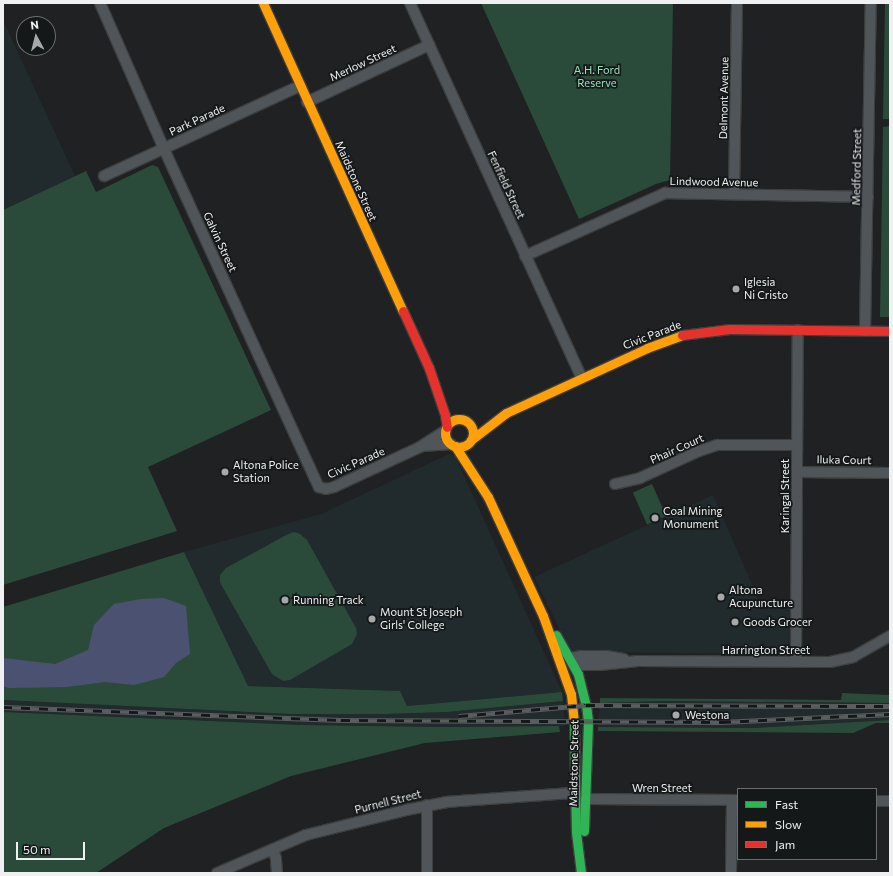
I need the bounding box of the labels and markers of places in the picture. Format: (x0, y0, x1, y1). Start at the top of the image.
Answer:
place label: Iglesia Ni Cristo (744, 276, 788, 302)
marker: Iglesia Ni Cristo (731, 284, 741, 294)
place label: Altona Police Station (233, 459, 299, 485)
marker: Altona Police Station (220, 467, 230, 477)
place label: Coal Mining Monument (663, 505, 723, 531)
marker: Coal Mining Monument (650, 513, 660, 523)
place label: Altona Acupuncture (729, 584, 793, 610)
marker: Altona Acupuncture (716, 592, 726, 602)
place label: Running Track (293, 593, 364, 607)
marker: Running Track (280, 595, 290, 605)
place label: Mount St Joseph Girls' College (380, 606, 462, 632)
marker: Mount St Joseph Girls' College (367, 614, 377, 624)
place label: Goods Grocer (743, 615, 812, 629)
marker: Goods Grocer (730, 617, 740, 627)
place label: Westona (685, 708, 729, 722)
marker: Westona (670, 709, 682, 721)

